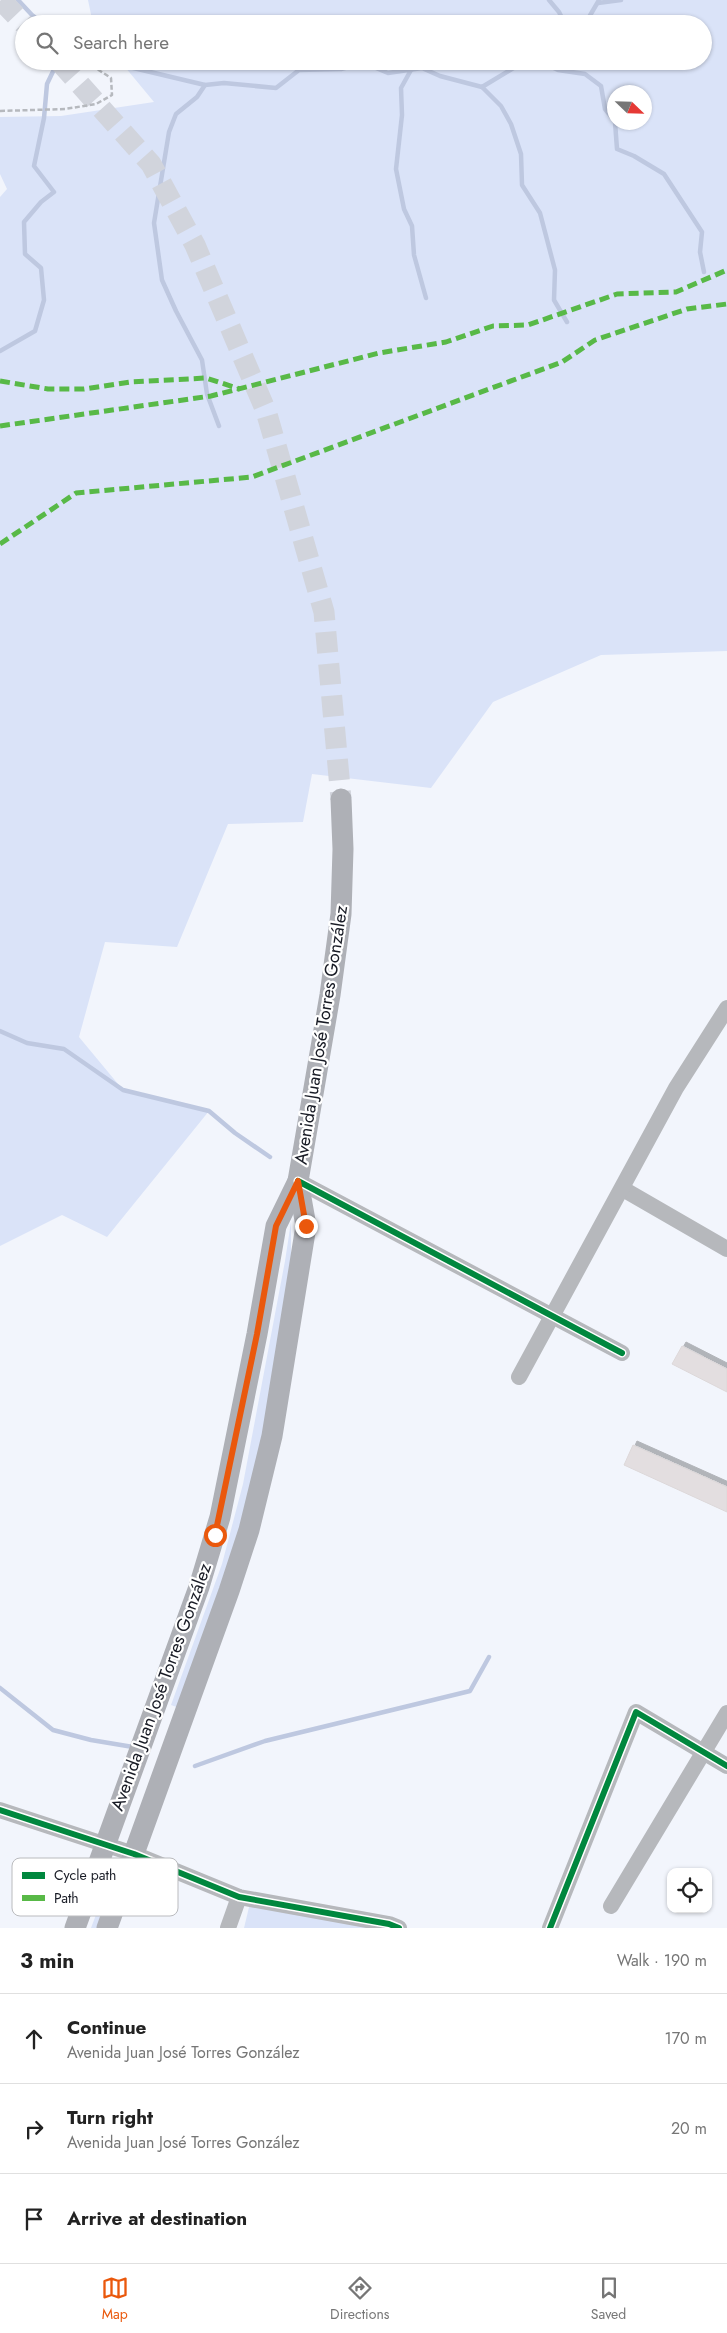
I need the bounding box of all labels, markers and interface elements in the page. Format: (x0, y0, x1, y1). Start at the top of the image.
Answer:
search box (15, 15, 712, 70)
icon: search (33, 29, 61, 57)
text: Search here (73, 29, 169, 56)
north arrow (607, 85, 652, 130)
street label: Avenida Juan José Torres González (288, 903, 354, 1166)
route end (295, 1215, 318, 1238)
route start (204, 1524, 227, 1547)
street label: Avenida Juan José Torres González (104, 1559, 218, 1814)
legend (12, 1858, 178, 1916)
text: Cycle path (54, 1865, 116, 1885)
map controls (667, 1868, 712, 1913)
button: locate (667, 1868, 712, 1913)
text: Path (54, 1888, 79, 1908)
text: 3 min (20, 1946, 74, 1976)
text: Walk · 190 m (617, 1949, 707, 1972)
text: Continue (67, 2014, 146, 2041)
icon: ahead (20, 2025, 48, 2053)
text: 170 m (665, 2027, 707, 2050)
text: Avenida Juan José Torres González (67, 2041, 300, 2064)
text: Turn right (67, 2104, 153, 2131)
icon: right (20, 2115, 48, 2143)
text: 20 m (671, 2117, 707, 2140)
text: Avenida Juan José Torres González (67, 2131, 300, 2154)
icon: arrive (20, 2205, 48, 2233)
text: Arrive at destination (67, 2205, 247, 2232)
tab: Map (101, 2274, 129, 2324)
tab: Directions (330, 2274, 389, 2324)
tab: Saved (591, 2274, 626, 2324)

